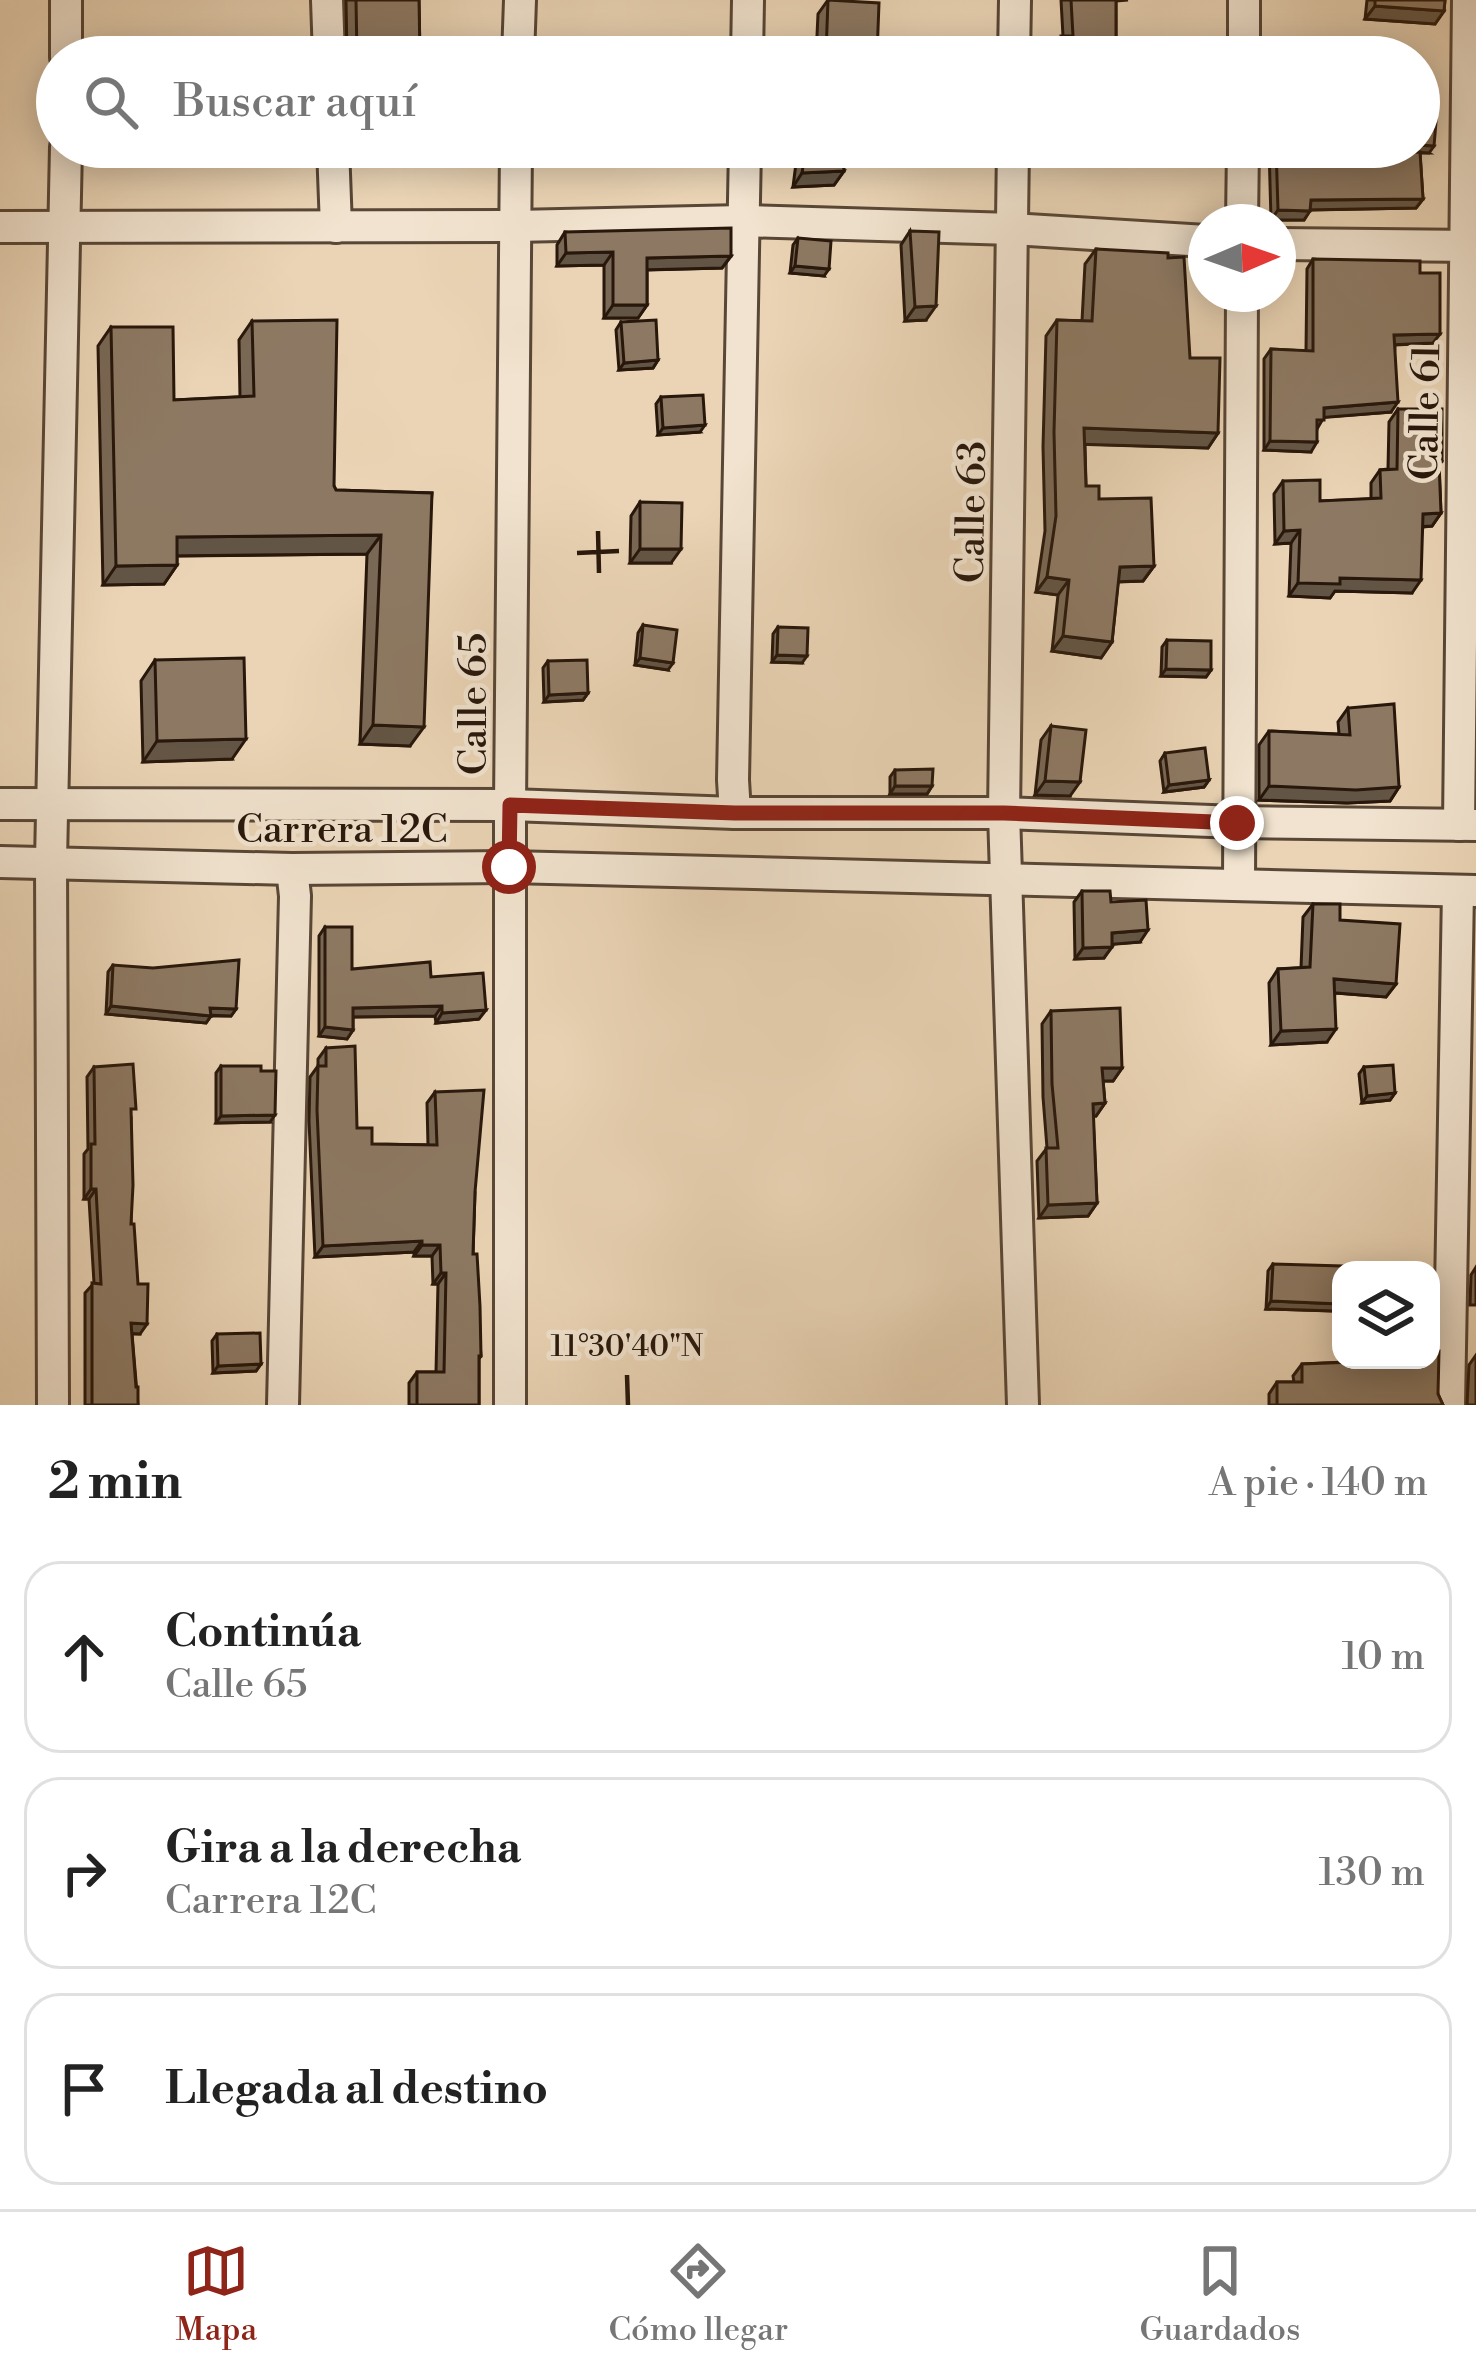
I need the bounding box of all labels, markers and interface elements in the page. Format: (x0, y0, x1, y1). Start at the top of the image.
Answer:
search box (36, 36, 1440, 168)
icon: search (78, 69, 144, 135)
text: Buscar aquí (174, 74, 416, 131)
north arrow (1188, 204, 1296, 312)
street label: Calle 61 (1401, 343, 1452, 481)
street label: Calle 63 (947, 440, 998, 584)
street label: Calle 65 (450, 633, 499, 775)
route end (1210, 796, 1264, 850)
street label: Carrera 12C (236, 806, 448, 855)
route start (482, 840, 536, 894)
map controls (1332, 1261, 1440, 1369)
button: layers (1332, 1261, 1440, 1369)
text: 11°30'40"N (551, 1328, 703, 1366)
text: 2 min (48, 1451, 182, 1515)
text: A pie · 140 m (1209, 1459, 1428, 1508)
text: Continúa (165, 1604, 361, 1661)
icon: ahead (51, 1624, 117, 1690)
text: 10 m (1341, 1633, 1425, 1682)
text: Calle 65 (165, 1661, 307, 1710)
text: Gira a la derecha (165, 1820, 521, 1877)
icon: right (51, 1840, 117, 1906)
text: 130 m (1319, 1849, 1425, 1898)
text: Carrera 12C (165, 1877, 376, 1926)
icon: arrive (51, 2056, 117, 2122)
text: Llegada al destino (165, 2061, 548, 2118)
tab: Mapa (176, 2238, 257, 2351)
tab: Cómo llegar (608, 2238, 788, 2351)
tab: Guardados (1139, 2238, 1300, 2351)

